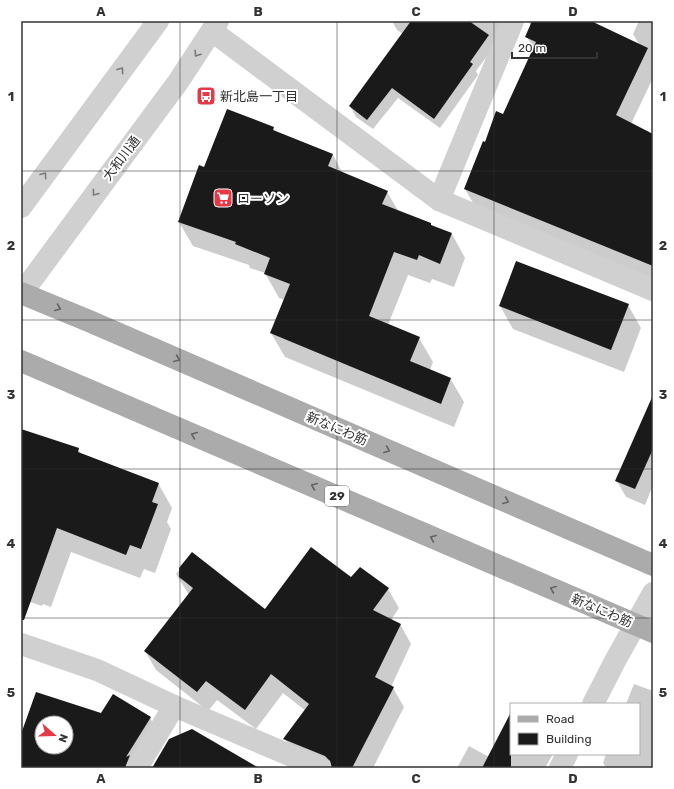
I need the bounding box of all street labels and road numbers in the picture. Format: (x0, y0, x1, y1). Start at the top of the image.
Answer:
street label: 大和川通 (100, 133, 143, 184)
street label: 新なにわ筋 (304, 409, 370, 448)
road number: 29 (325, 486, 349, 506)
street label: 新なにわ筋 (569, 591, 635, 630)

